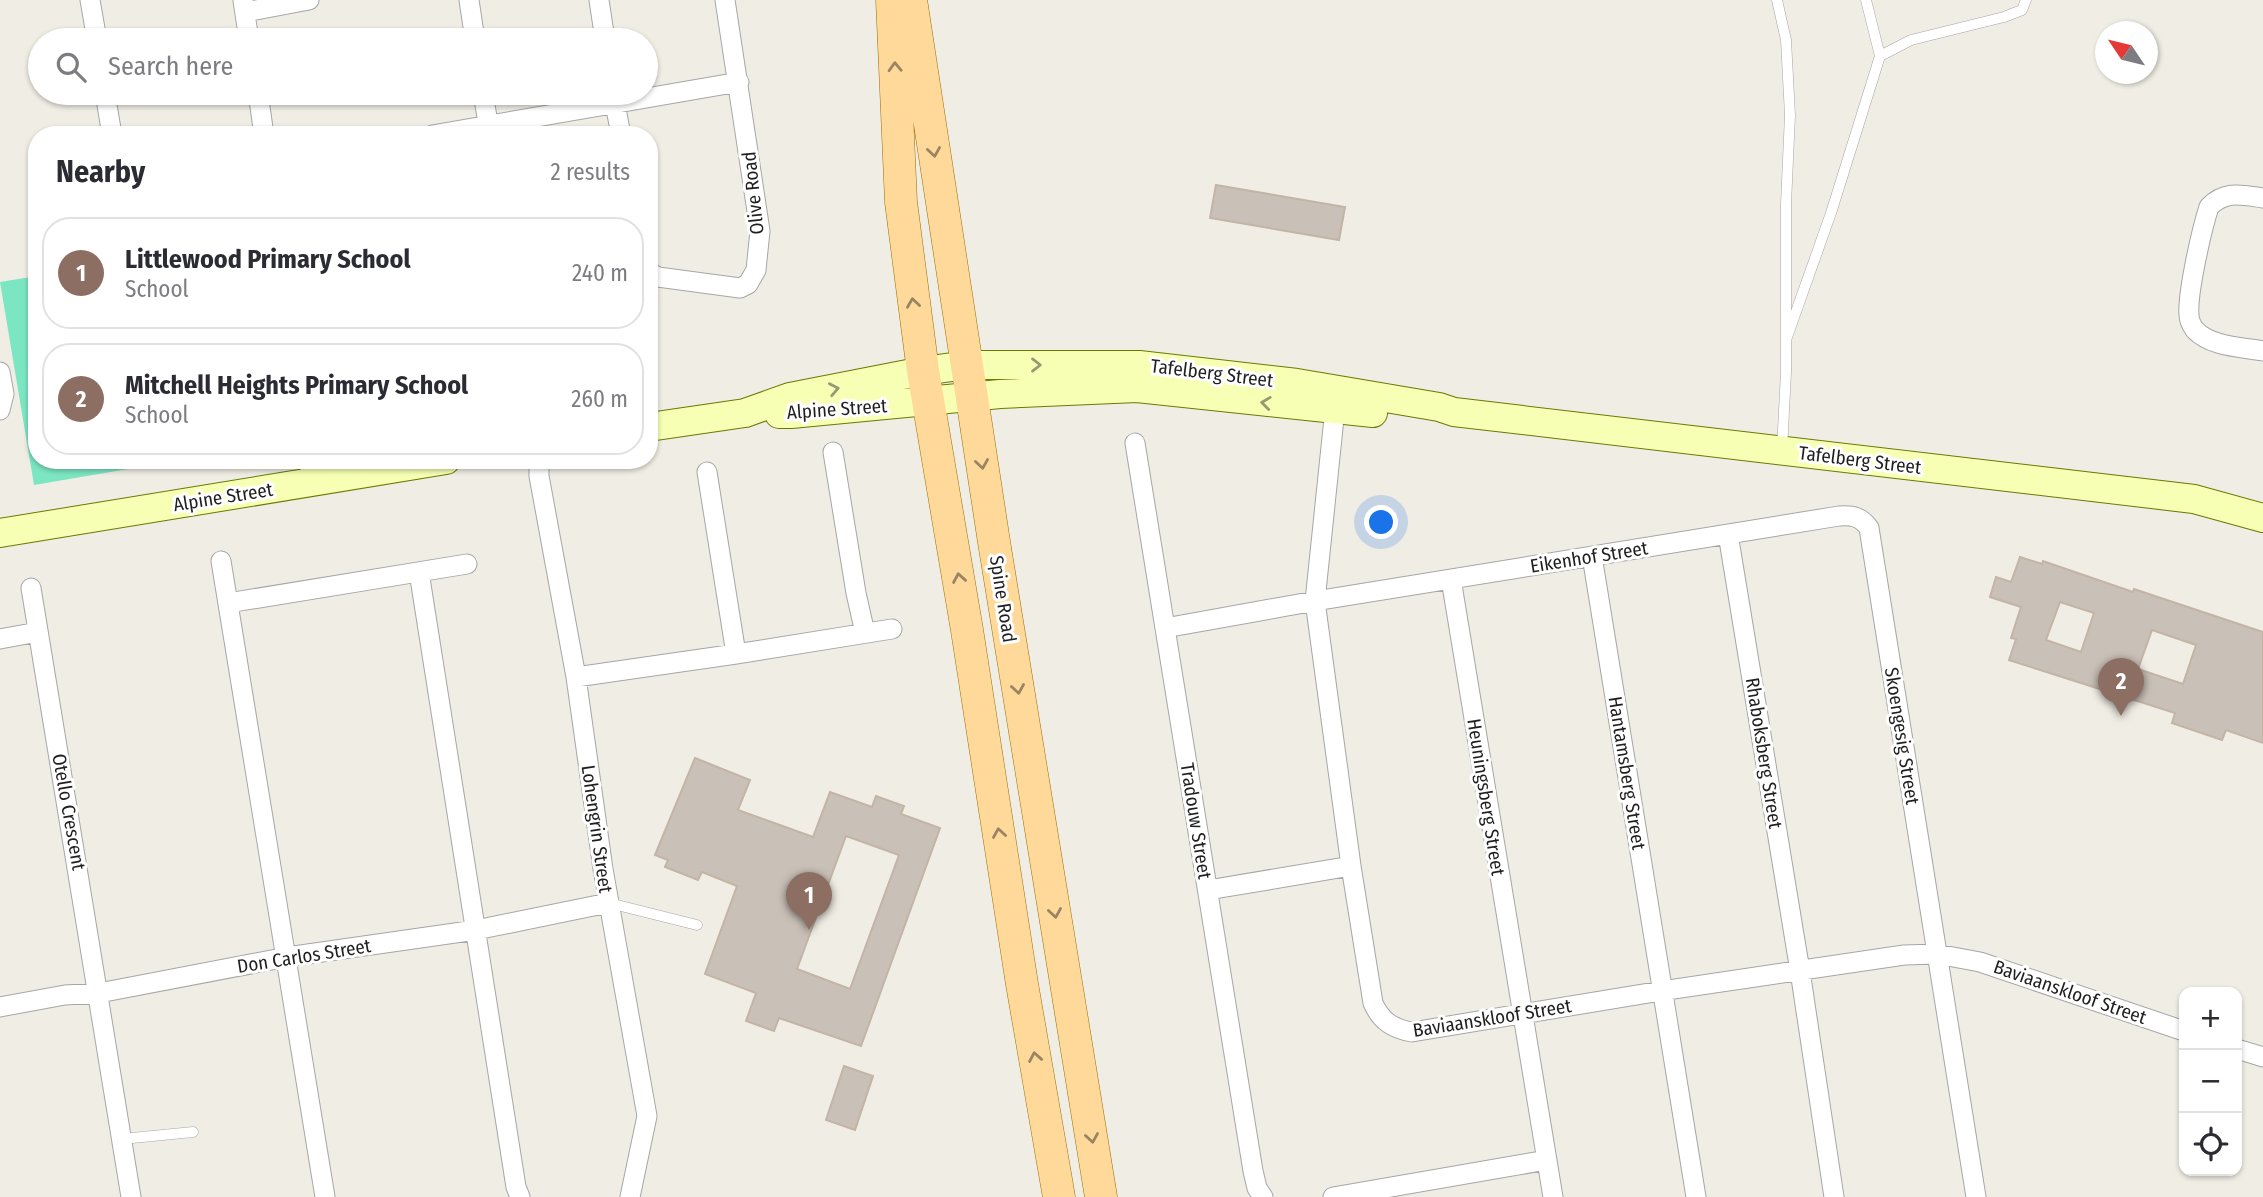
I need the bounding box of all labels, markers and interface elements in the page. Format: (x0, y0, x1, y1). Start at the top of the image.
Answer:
north arrow (2095, 21, 2158, 84)
search box (28, 28, 658, 105)
icon: search (52, 48, 90, 86)
text: Search here (108, 51, 233, 82)
one-way arrow (888, 61, 903, 72)
one-way arrow (926, 147, 941, 158)
street label: Olive Road (737, 150, 769, 236)
text: Nearby (56, 154, 145, 190)
text: 2 results (550, 158, 630, 186)
text: Littlewood Primary School (125, 244, 410, 275)
text: 1 (76, 259, 86, 287)
text: 240 m (572, 259, 628, 287)
text: School (125, 275, 189, 303)
one-way arrow (906, 298, 921, 309)
street label: Tafelberg Street (1149, 354, 1275, 392)
one-way arrow (1031, 357, 1041, 373)
text: Mitchell Heights Primary School (125, 370, 468, 401)
one-way arrow (828, 382, 840, 397)
text: 2 (76, 385, 86, 413)
text: 260 m (571, 385, 628, 413)
street label: Alpine Street (786, 394, 889, 424)
one-way arrow (1260, 395, 1272, 410)
text: School (125, 401, 189, 429)
street label: Tafelberg Street (1797, 441, 1923, 479)
one-way arrow (974, 458, 989, 470)
street label: Alpine Street (172, 478, 275, 516)
your location (1364, 505, 1398, 539)
street label: Eikenhof Street (1529, 536, 1650, 578)
street label: Spine Road (985, 554, 1021, 644)
one-way arrow (952, 572, 967, 584)
pin: 2 (2098, 658, 2144, 716)
street label: Skoengesig Street (1880, 666, 1924, 807)
street label: Rhaboksberg Street (1741, 676, 1787, 831)
one-way arrow (1010, 683, 1025, 695)
street label: Hantamsberg Street (1604, 695, 1651, 852)
street label: Heuningsberg Street (1462, 717, 1510, 878)
street label: Otello Crescent (47, 752, 91, 873)
street label: Tradouw Street (1175, 761, 1217, 882)
street label: Lohengrin Street (577, 764, 617, 895)
one-way arrow (991, 827, 1006, 839)
pin: 1 (786, 872, 832, 930)
one-way arrow (1047, 907, 1062, 919)
street label: Don Carlos Street (235, 934, 373, 978)
street label: Baviaanskloof Street (1991, 955, 2150, 1029)
map controls (2179, 987, 2242, 1176)
button: + (2179, 987, 2242, 1050)
street label: Baviaanskloof Street (1411, 994, 1574, 1042)
button: − (2179, 1050, 2242, 1113)
one-way arrow (1028, 1051, 1043, 1063)
button: locate (2179, 1113, 2242, 1176)
one-way arrow (1084, 1132, 1099, 1144)

